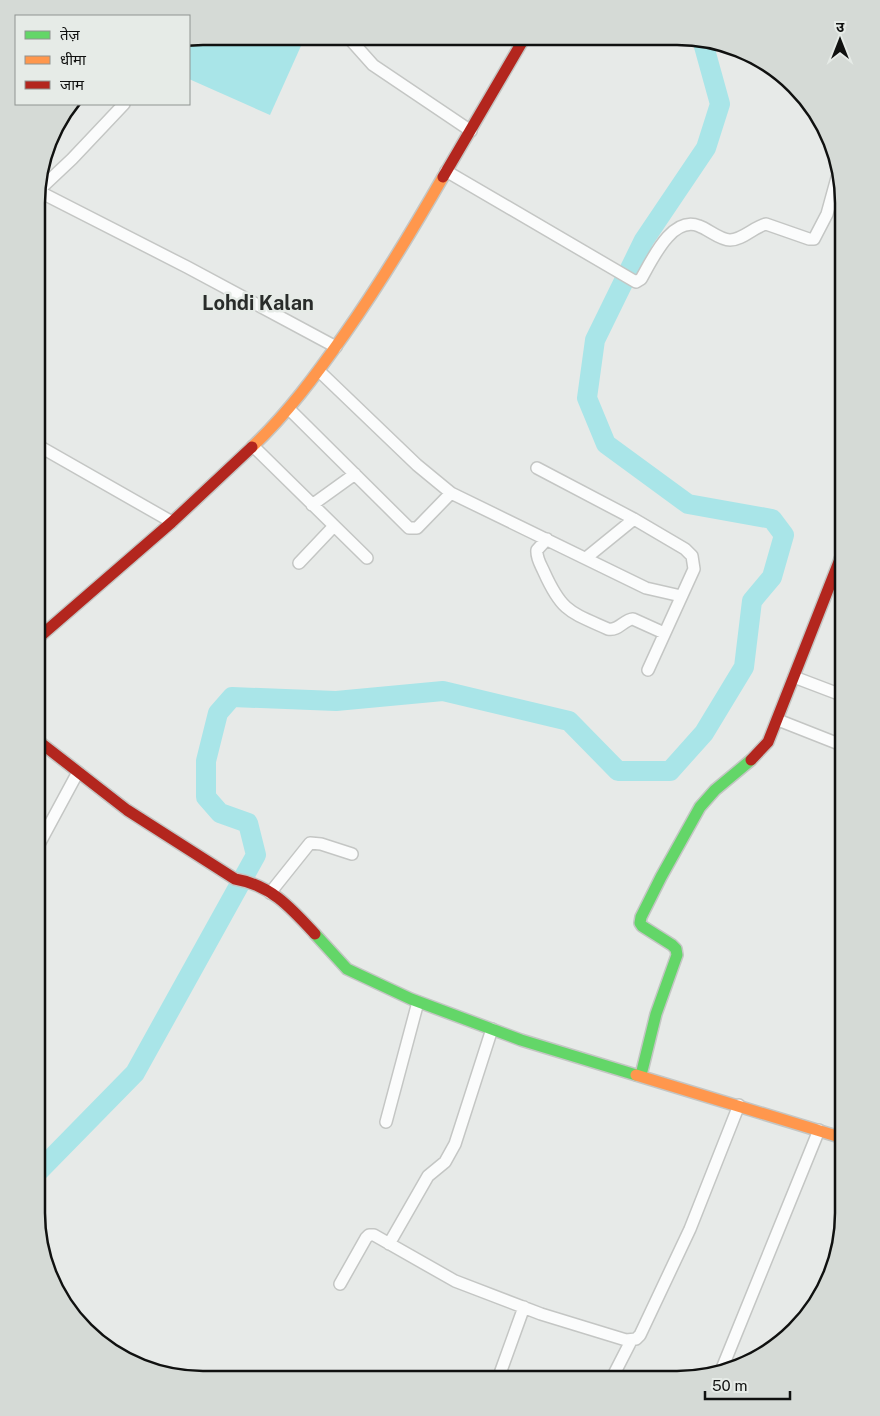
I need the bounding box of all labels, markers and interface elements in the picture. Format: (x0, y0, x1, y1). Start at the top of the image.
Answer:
legend (15, 15, 190, 105)
north arrow (815, 15, 865, 65)
text: उ (836, 19, 845, 35)
text: तेज़ (60, 26, 81, 43)
text: धीमा (60, 51, 87, 68)
text: जाम (60, 76, 85, 93)
district label: Lohdi Kalan (202, 291, 314, 315)
scale bar (705, 1368, 790, 1400)
text: 50 m (712, 1377, 747, 1394)

